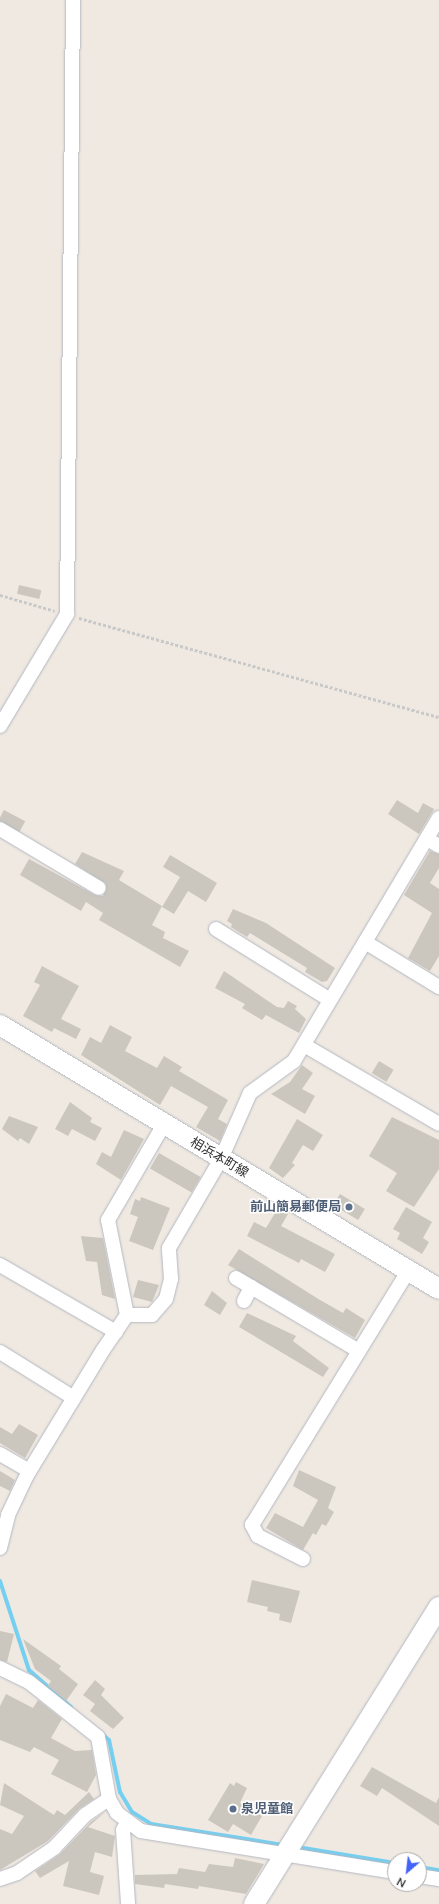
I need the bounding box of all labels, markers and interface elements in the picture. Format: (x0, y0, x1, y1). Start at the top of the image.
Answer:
street label: 相浜本町線 (187, 1135, 251, 1181)
place label: 前山簡易郵便局 (250, 1199, 341, 1215)
marker: 前山簡易郵便局 (344, 1202, 354, 1212)
place label: 泉児童館 (241, 1801, 293, 1817)
marker: 泉児童館 (228, 1804, 238, 1814)
north arrow (387, 1852, 427, 1892)
text: N (394, 1874, 409, 1891)

